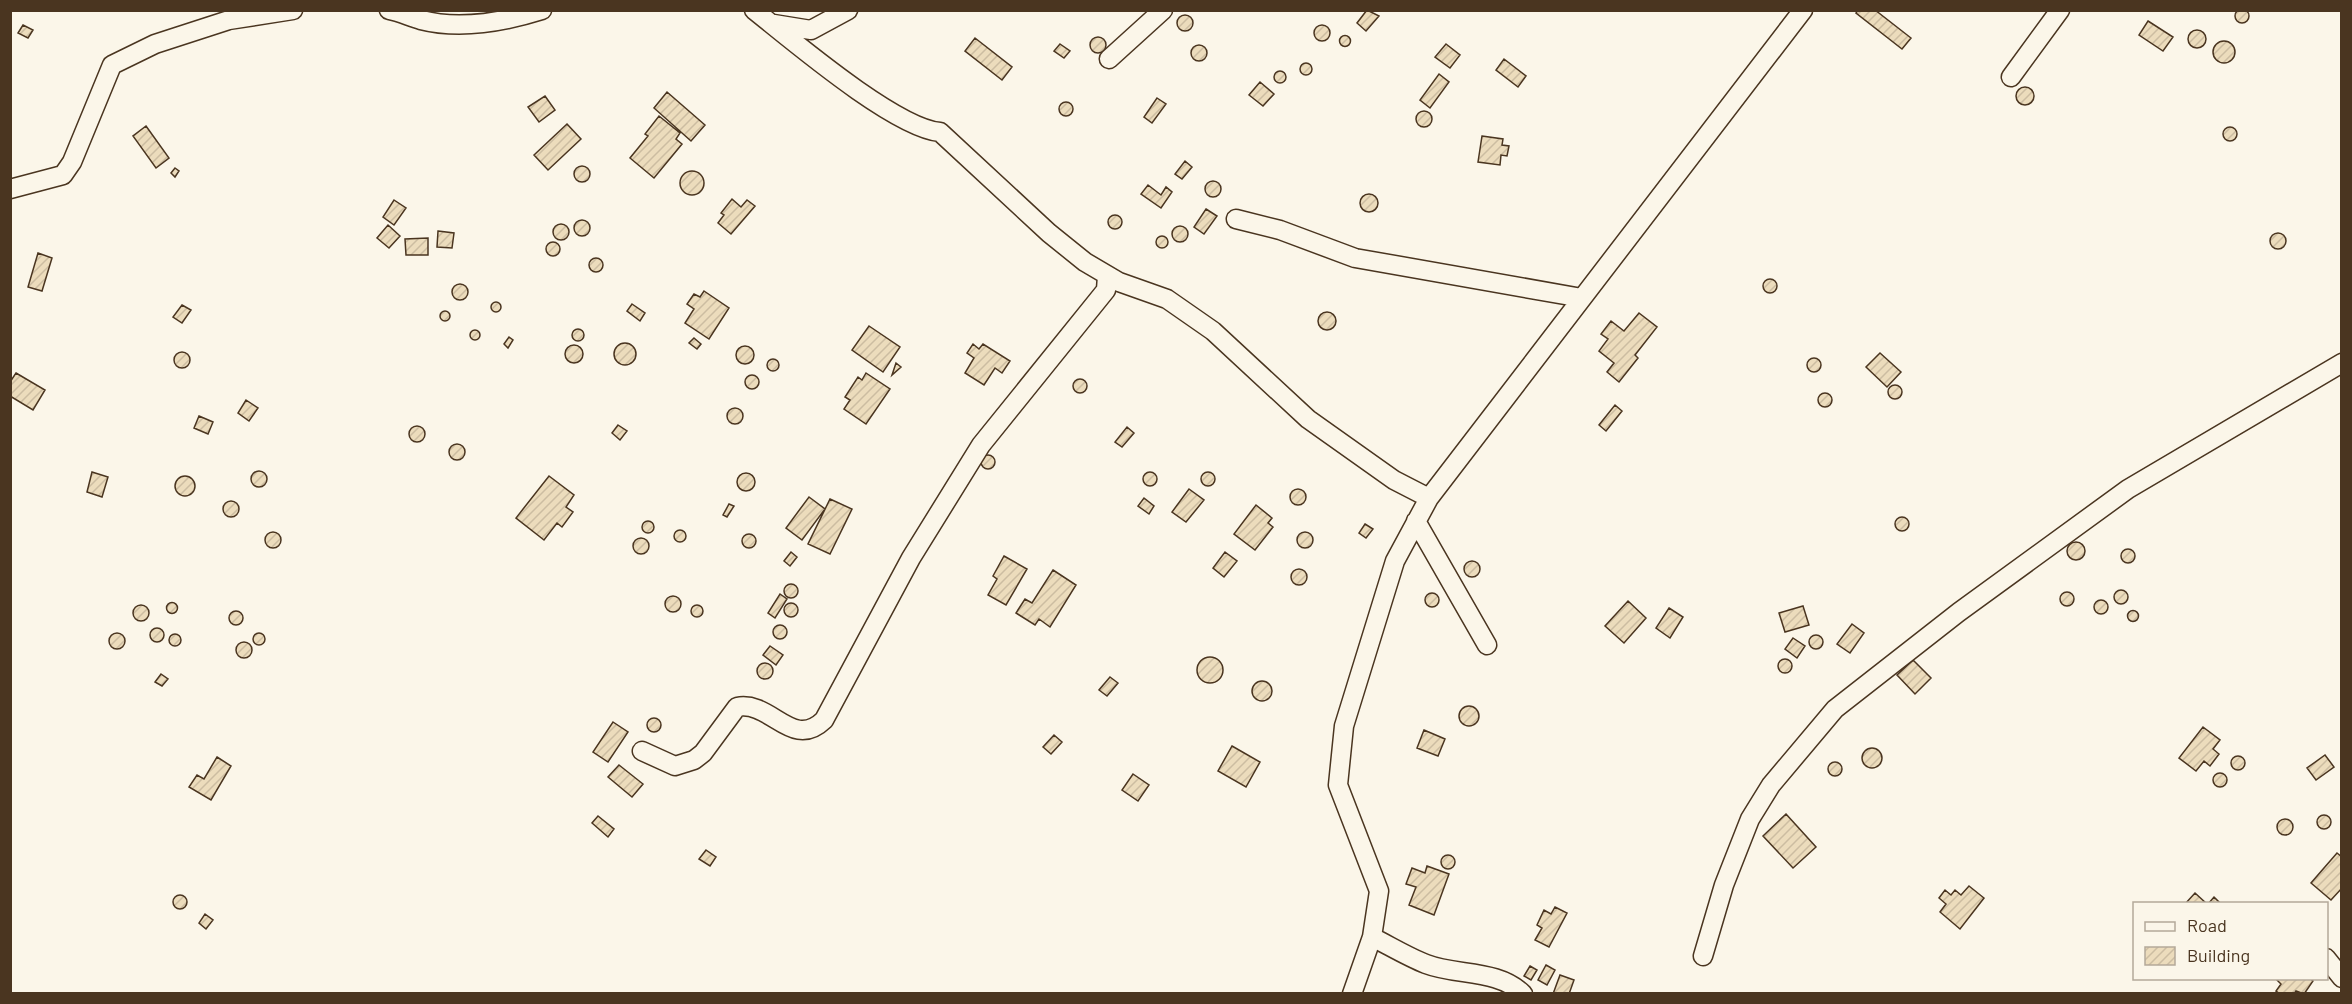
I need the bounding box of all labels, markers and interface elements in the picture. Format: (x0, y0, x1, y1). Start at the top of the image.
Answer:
legend (2133, 902, 2328, 980)
text: Road (2187, 914, 2227, 936)
text: Building (2187, 944, 2250, 966)

